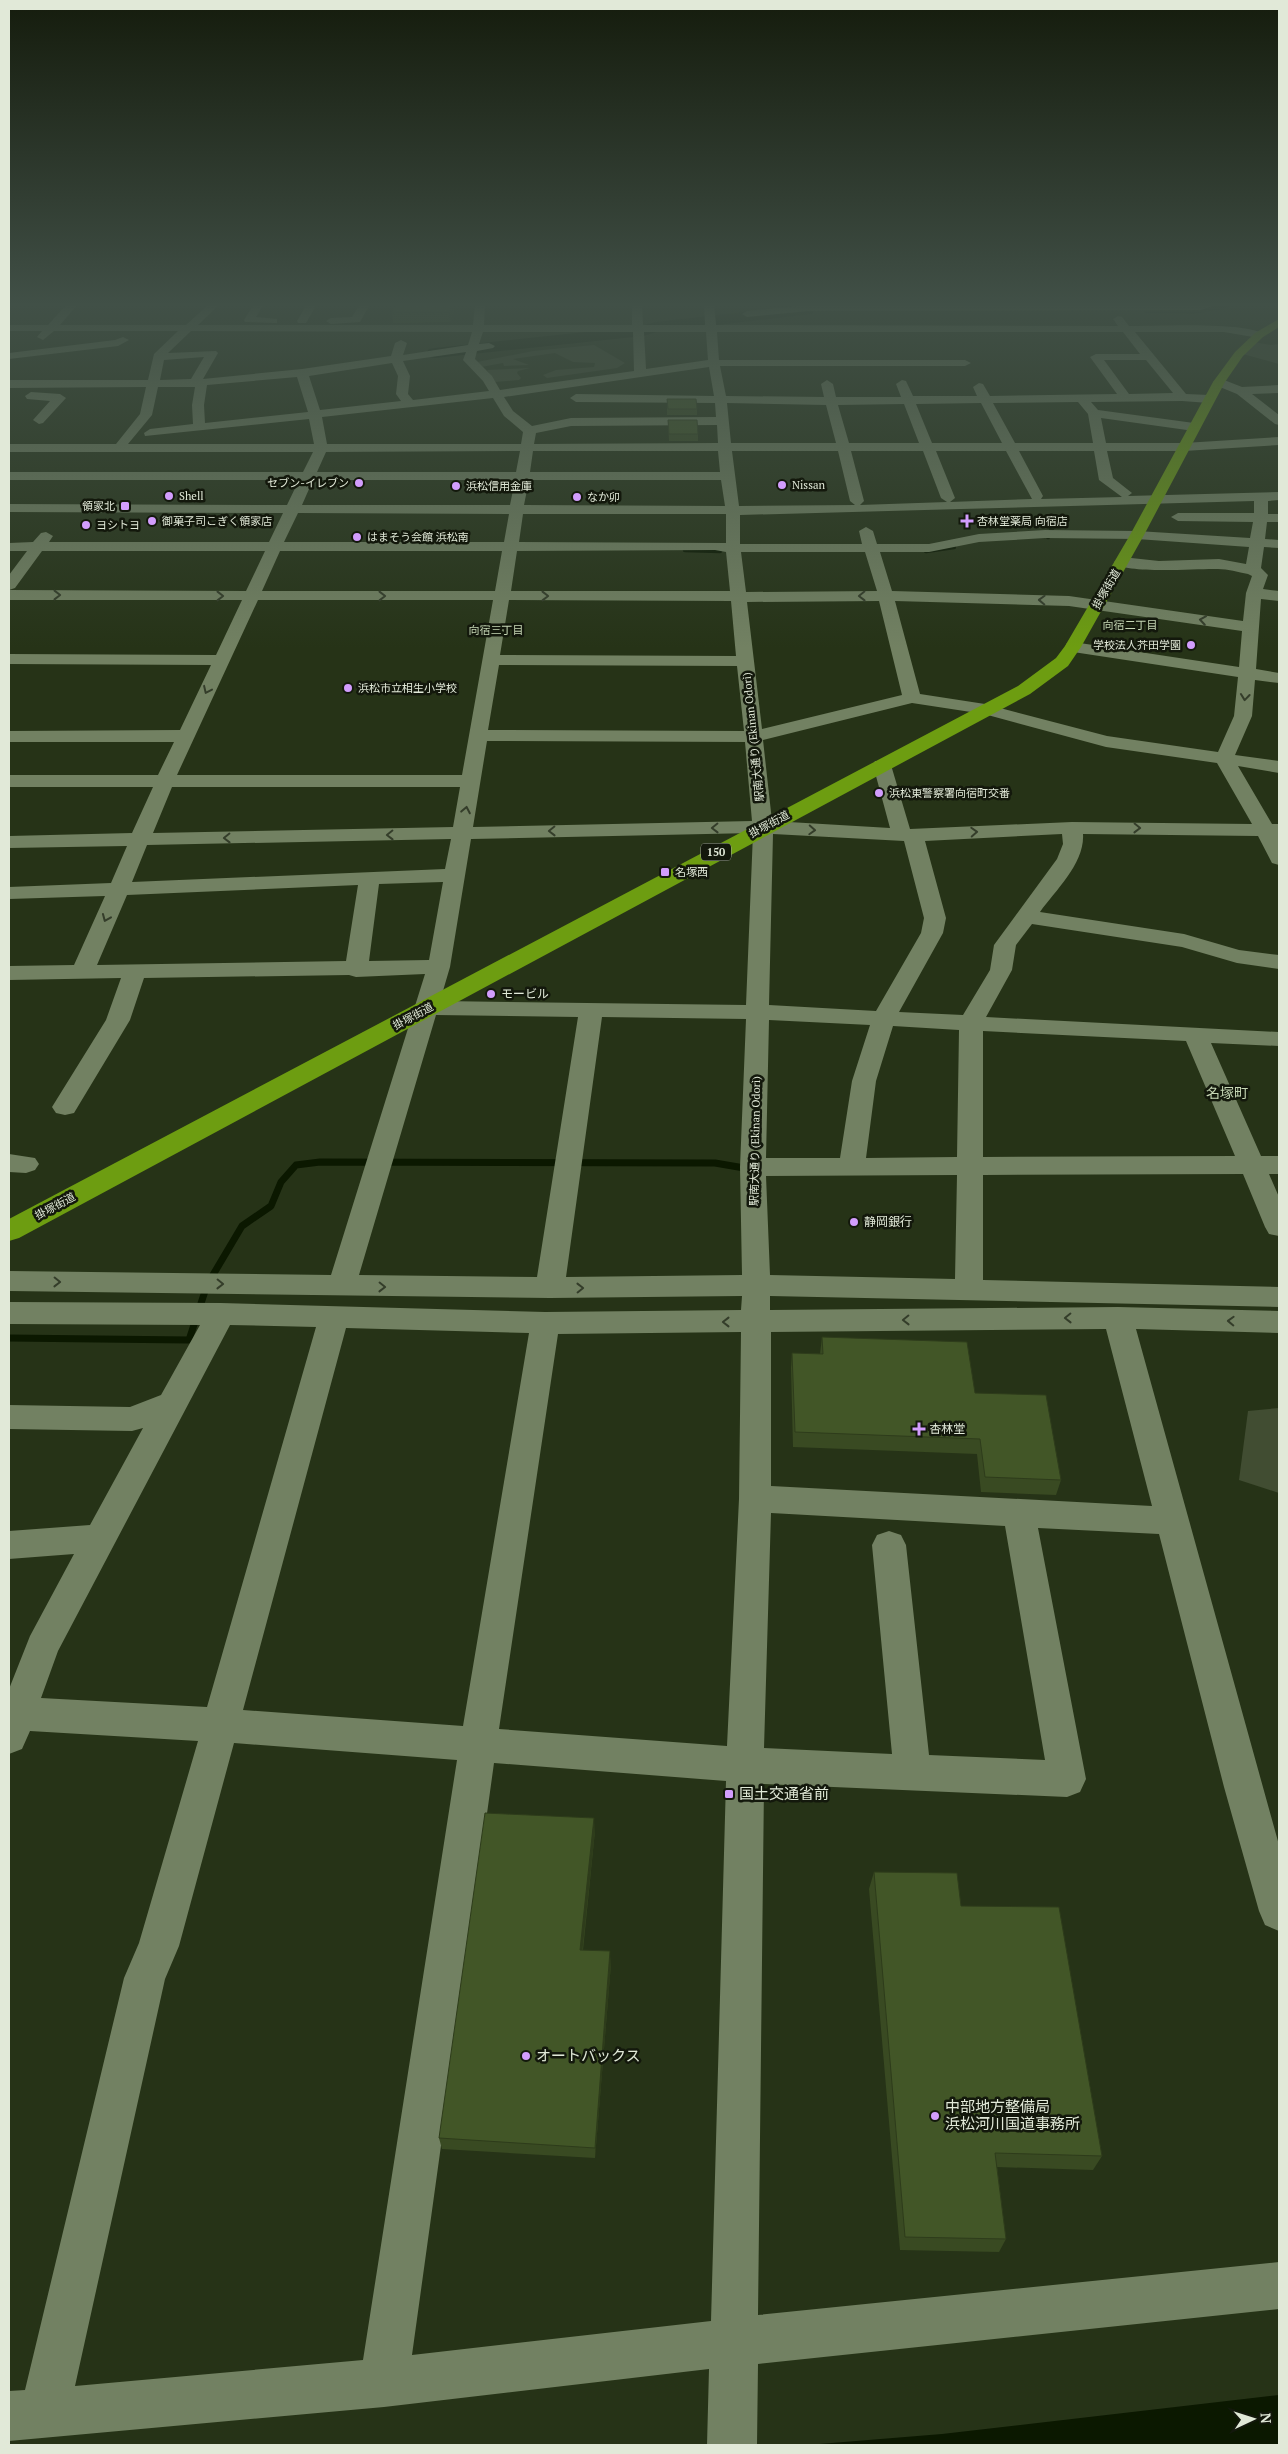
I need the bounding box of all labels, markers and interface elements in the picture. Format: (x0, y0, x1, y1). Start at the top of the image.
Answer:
place label: セブン-イレブン (267, 476, 349, 490)
marker: セブン-イレブン (353, 477, 365, 489)
place label: Nissan (792, 478, 825, 492)
place label: 浜松信用金庫 (466, 479, 532, 493)
marker: Nissan (776, 479, 788, 491)
marker: 浜松信用金庫 (450, 480, 462, 492)
place label: Shell (179, 489, 204, 503)
marker: Shell (163, 490, 175, 502)
place label: なか卯 (587, 490, 620, 504)
marker: なか卯 (571, 491, 583, 503)
place label: 領家北 (82, 499, 115, 513)
marker: 領家北 (119, 500, 131, 512)
place label: 御菓子司こぎく領家店 (161, 514, 272, 528)
place label: 杏林堂薬局 向宿店 (977, 514, 1068, 528)
marker: 御菓子司こぎく領家店 (146, 515, 158, 527)
marker: 杏林堂薬局 向宿店 (961, 515, 973, 527)
place label: ヨシトヨ (96, 518, 140, 532)
marker: ヨシトヨ (80, 519, 92, 531)
place label: はまそう会館 浜松南 (367, 530, 469, 544)
marker: はまそう会館 浜松南 (351, 531, 363, 543)
street label: 掛塚街道 (1089, 566, 1123, 612)
one-way arrow (54, 590, 62, 600)
one-way arrow (216, 591, 224, 601)
one-way arrow (379, 591, 387, 601)
one-way arrow (542, 591, 549, 601)
one-way arrow (857, 591, 865, 601)
one-way arrow (1037, 595, 1045, 605)
one-way arrow (1198, 615, 1207, 625)
district label: 向宿二丁目 (1103, 618, 1158, 632)
district label: 向宿三丁目 (469, 623, 524, 637)
place label: 学校法人芥田学園 (1093, 638, 1181, 652)
marker: 学校法人芥田学園 (1185, 639, 1197, 651)
street label: 駅南大通り (Ekinan Odori) (739, 672, 767, 802)
place label: 浜松市立相生小学校 (358, 681, 457, 695)
marker: 浜松市立相生小学校 (342, 682, 354, 694)
one-way arrow (203, 685, 214, 694)
one-way arrow (1240, 693, 1251, 701)
place label: 浜松東警察署向宿町交番 (889, 786, 1010, 800)
marker: 浜松東警察署向宿町交番 (873, 787, 885, 799)
one-way arrow (460, 806, 470, 814)
street label: 掛塚街道 (746, 807, 792, 841)
one-way arrow (710, 823, 718, 833)
one-way arrow (1133, 823, 1141, 834)
one-way arrow (808, 824, 816, 835)
one-way arrow (548, 826, 556, 836)
one-way arrow (970, 827, 978, 838)
one-way arrow (385, 829, 393, 840)
one-way arrow (223, 832, 231, 843)
road number: 150 (701, 844, 731, 860)
place label: 名塚西 (675, 865, 708, 879)
marker: 名塚西 (659, 866, 671, 878)
one-way arrow (101, 913, 112, 922)
place label: モービル (501, 986, 549, 1001)
marker: モービル (485, 988, 497, 1000)
street label: 掛塚街道 (390, 999, 436, 1033)
street label: 駅南大通り (Ekinan Odori) (747, 1076, 763, 1206)
district label: 名塚町 (1206, 1083, 1248, 1102)
street label: 掛塚街道 (32, 1189, 78, 1223)
place label: 静岡銀行 (864, 1214, 912, 1229)
marker: 静岡銀行 (848, 1216, 860, 1228)
one-way arrow (54, 1277, 62, 1287)
one-way arrow (216, 1279, 224, 1289)
one-way arrow (379, 1282, 387, 1292)
one-way arrow (576, 1283, 584, 1293)
one-way arrow (1064, 1313, 1072, 1323)
one-way arrow (901, 1315, 909, 1325)
one-way arrow (1226, 1316, 1234, 1326)
one-way arrow (721, 1317, 729, 1327)
place label: 杏林堂 (929, 1421, 965, 1436)
marker: 杏林堂 (913, 1423, 925, 1435)
place label: 国土交通省前 (739, 1783, 829, 1803)
marker: 国土交通省前 (723, 1788, 735, 1800)
place label: オートバックス (536, 2045, 641, 2065)
marker: オートバックス (520, 2050, 532, 2062)
place label: 中部地方整備局 浜松河川国道事務所 (945, 2096, 1080, 2133)
marker: 中部地方整備局 浜松河川国道事務所 (929, 2110, 941, 2122)
north arrow (1228, 2394, 1278, 2444)
text: N (1257, 2412, 1276, 2424)

